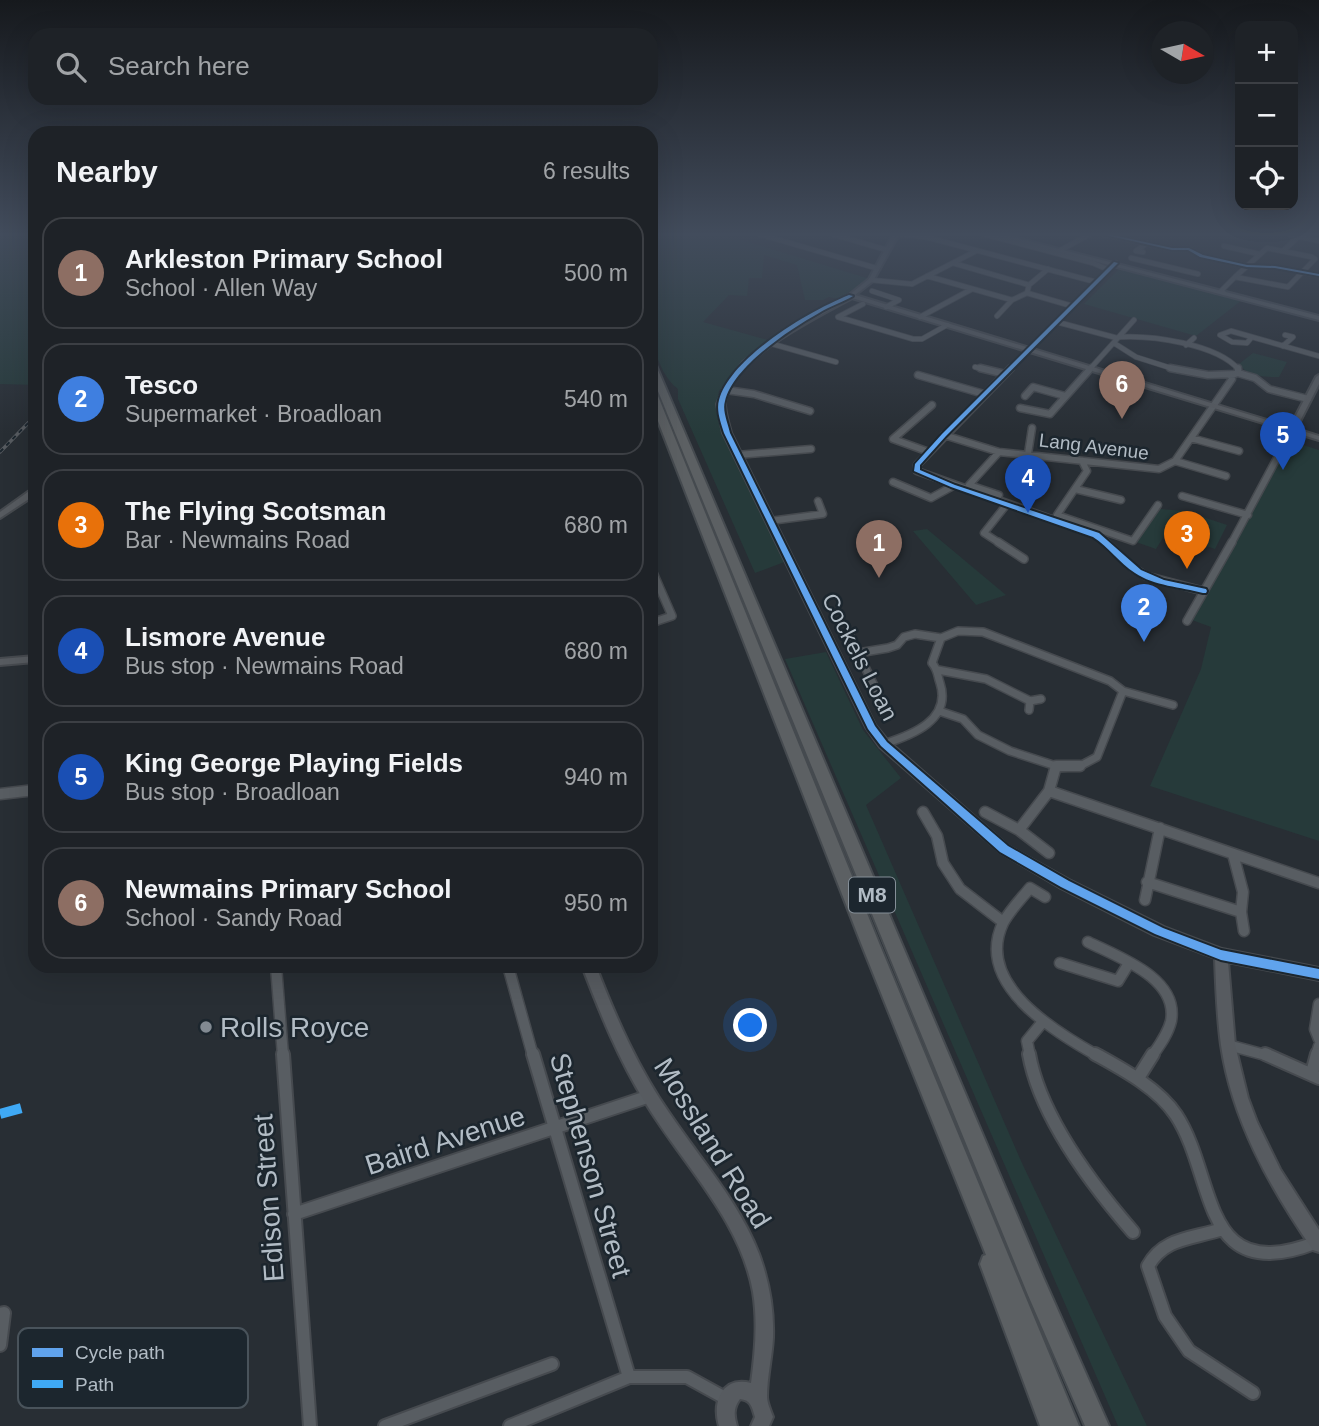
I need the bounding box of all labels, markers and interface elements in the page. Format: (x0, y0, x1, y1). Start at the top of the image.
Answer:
north arrow (1151, 21, 1214, 84)
map controls (1235, 21, 1298, 210)
button: + (1235, 21, 1298, 84)
search box (28, 28, 658, 105)
icon: search (52, 48, 90, 86)
text: Search here (108, 51, 250, 81)
button: − (1235, 84, 1298, 147)
button: locate (1235, 147, 1298, 210)
text: Nearby (56, 155, 158, 188)
text: 6 results (543, 158, 630, 184)
text: Arkleston Primary School (125, 244, 443, 274)
text: 1 (75, 260, 87, 286)
text: 500 m (564, 260, 628, 286)
text: School · Allen Way (125, 275, 317, 301)
pin: 6 (1099, 361, 1145, 419)
text: Tesco (125, 370, 198, 400)
text: 2 (75, 386, 87, 412)
text: 540 m (564, 386, 628, 412)
text: Supermarket · Broadloan (125, 401, 382, 427)
pin: 5 (1260, 412, 1306, 470)
street label: Lang Avenue (1038, 429, 1150, 464)
pin: 4 (1005, 455, 1051, 513)
text: The Flying Scotsman (125, 496, 387, 526)
pin: 3 (1164, 511, 1210, 569)
text: 3 (75, 512, 87, 538)
text: 680 m (564, 512, 628, 538)
pin: 1 (856, 520, 902, 578)
text: Bar · Newmains Road (125, 527, 350, 553)
pin: 2 (1121, 584, 1167, 642)
street label: Cockels Loan (817, 589, 903, 725)
text: Lismore Avenue (125, 622, 325, 652)
text: 4 (75, 638, 87, 664)
text: 680 m (564, 638, 628, 664)
text: Bus stop · Newmains Road (125, 653, 404, 679)
text: King George Playing Fields (125, 748, 463, 778)
text: 5 (75, 764, 87, 790)
text: 940 m (564, 764, 628, 790)
text: Bus stop · Broadloan (125, 779, 340, 805)
text: Newmains Primary School (125, 874, 452, 904)
road number: M8 (849, 878, 895, 912)
text: 6 (75, 890, 87, 916)
text: 950 m (564, 890, 628, 916)
text: School · Sandy Road (125, 905, 342, 931)
your location (733, 1008, 767, 1042)
place label: Rolls Royce (220, 1012, 369, 1043)
marker: Rolls Royce (198, 1019, 214, 1035)
street label: Stephenson Street (544, 1049, 637, 1281)
street label: Mossland Road (648, 1053, 777, 1234)
street label: Baird Avenue (361, 1100, 529, 1181)
street label: Edison Street (247, 1113, 290, 1283)
legend (18, 1328, 248, 1408)
text: Cycle path (75, 1342, 165, 1363)
text: Path (75, 1374, 114, 1395)

